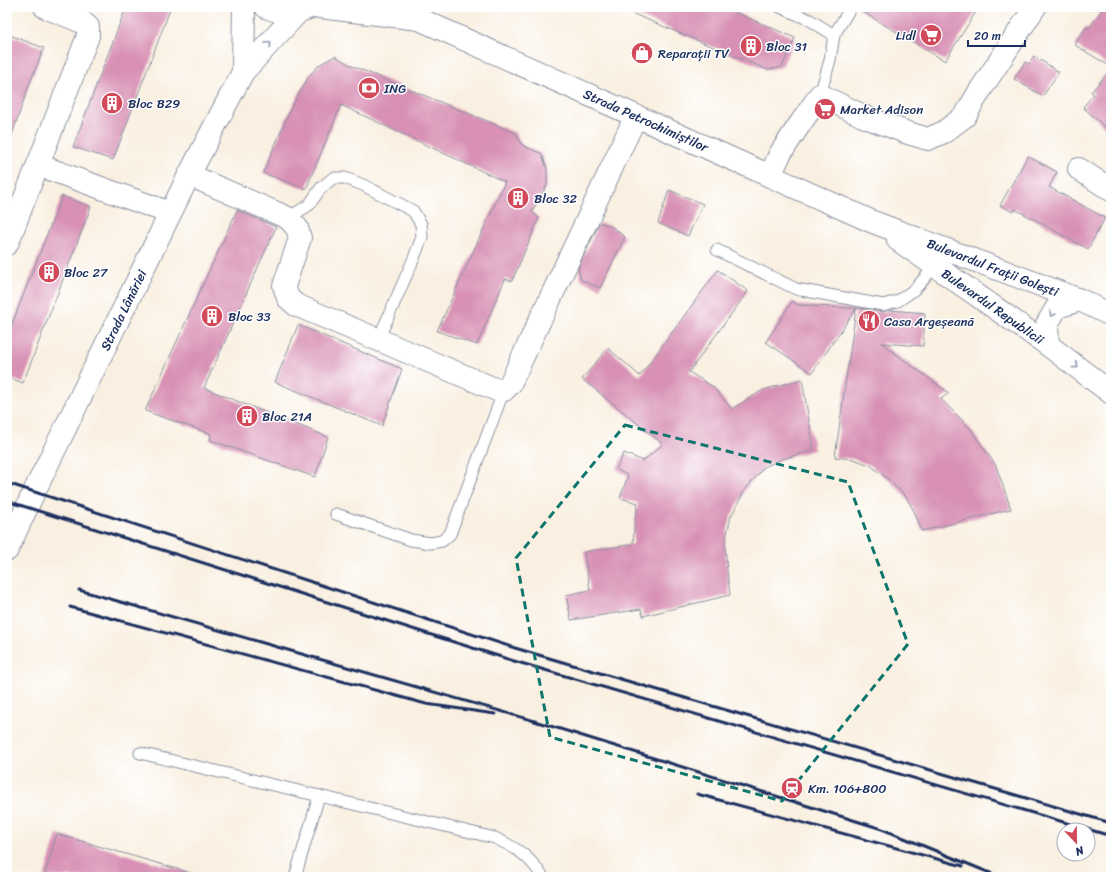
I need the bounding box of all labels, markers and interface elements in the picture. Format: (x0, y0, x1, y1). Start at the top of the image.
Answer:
supermarket icon: Lidl (918, 22, 944, 48)
scale bar (968, 22, 1025, 48)
place label: Lidl (896, 24, 916, 47)
text: 20 m (974, 25, 1001, 47)
building icon: Bloc 31 (738, 33, 764, 59)
place label: Bloc 31 (766, 35, 808, 58)
shop icon: Reparații TV (629, 40, 655, 66)
one-way arrow (265, 41, 272, 49)
place label: Reparații TV (658, 42, 730, 65)
bank icon: ING (356, 75, 382, 101)
place label: ING (383, 77, 406, 100)
street label: Strada Petrochimiștilor (579, 82, 713, 159)
building icon: Bloc B29 (99, 90, 125, 116)
place label: Bloc B29 (128, 92, 180, 115)
supermarket icon: Market Adison (812, 96, 838, 122)
place label: Market Adison (840, 98, 923, 121)
building icon: Bloc 32 (505, 185, 531, 211)
place label: Bloc 32 (534, 187, 578, 210)
street label: Bulevardul Frații Golești (924, 232, 1062, 303)
building icon: Bloc 27 (36, 259, 62, 285)
place label: Bloc 27 (64, 261, 109, 284)
street label: Bulevardul Republicii (937, 262, 1049, 351)
street label: Strada Lânăriei (94, 265, 153, 355)
building icon: Bloc 33 (199, 303, 225, 329)
place label: Bloc 33 (228, 305, 271, 328)
restaurant icon: Casa Argeșeană (856, 308, 882, 334)
place label: Casa Argeșeană (884, 310, 974, 333)
one-way arrow (1050, 310, 1057, 318)
one-way arrow (1071, 361, 1078, 368)
building icon: Bloc 21A (234, 403, 260, 429)
place label: Bloc 21A (262, 405, 312, 428)
station icon: Km. 106+800 (779, 775, 805, 801)
place label: Km. 106+800 (808, 777, 887, 800)
north arrow (1056, 822, 1096, 862)
text: N (1072, 840, 1088, 861)

